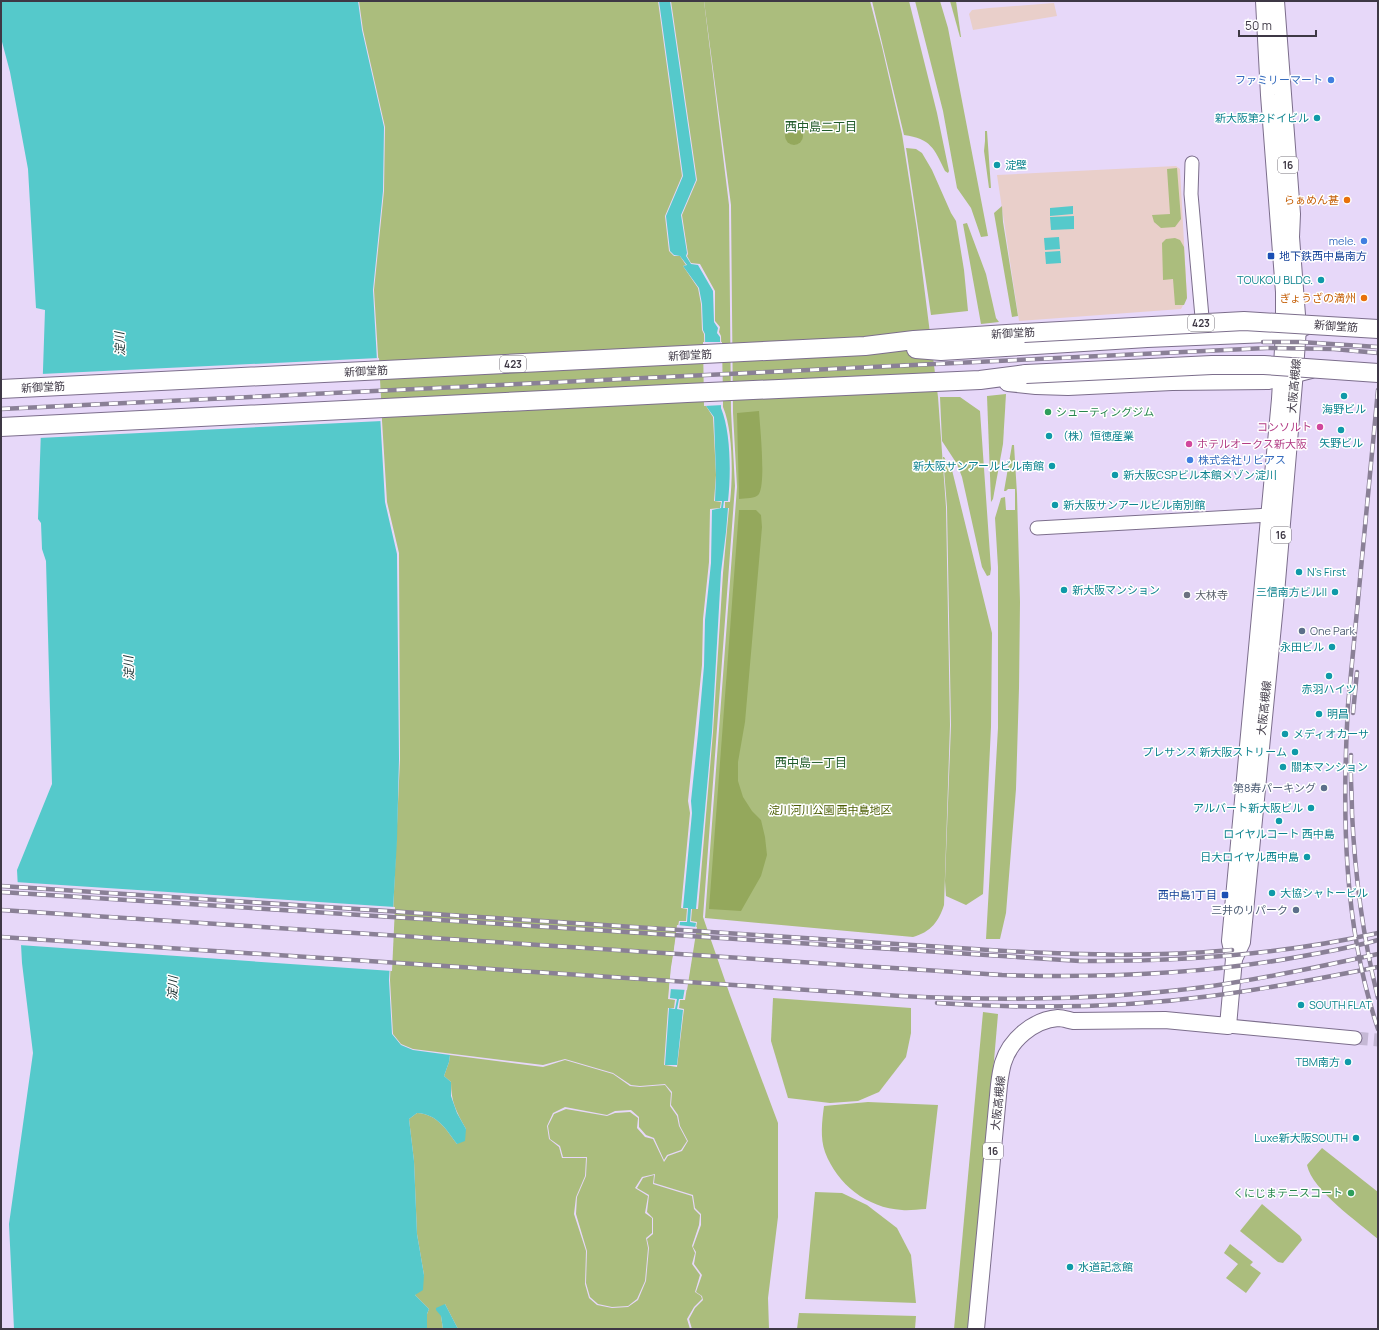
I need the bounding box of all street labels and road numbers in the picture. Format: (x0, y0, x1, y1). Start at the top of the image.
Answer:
road number: 16 (1278, 157, 1298, 173)
road number: 423 (1188, 315, 1214, 331)
street label: 新御堂筋 (1314, 316, 1359, 335)
street label: 新御堂筋 (991, 324, 1035, 341)
street label: 新御堂筋 (668, 346, 712, 363)
road number: 423 (500, 356, 526, 372)
street label: 大阪高槻線 (1284, 358, 1303, 414)
street label: 新御堂筋 (344, 362, 388, 379)
street label: 新御堂筋 (21, 378, 65, 395)
road number: 16 (1271, 527, 1291, 543)
street label: 大阪高槻線 (1253, 680, 1274, 736)
street label: 大阪高槻線 (987, 1075, 1008, 1131)
road number: 16 (983, 1143, 1003, 1159)

